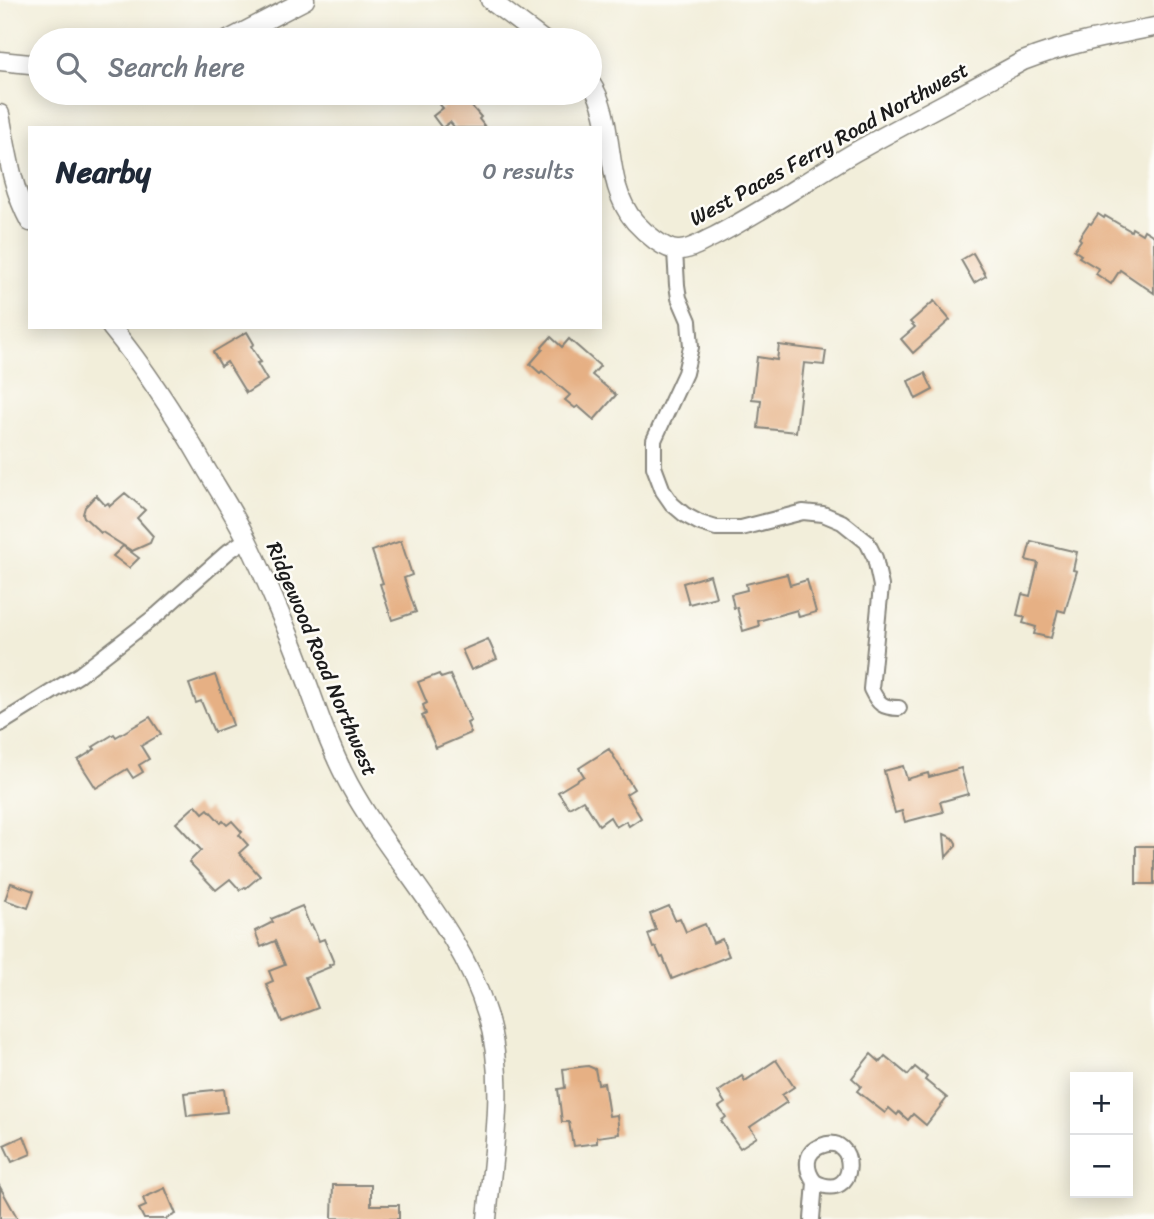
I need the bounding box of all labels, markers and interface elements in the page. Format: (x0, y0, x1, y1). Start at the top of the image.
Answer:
search box (28, 28, 602, 105)
text: Search here (108, 44, 245, 90)
icon: search (52, 48, 90, 86)
street label: West Paces Ferry Road Northwest (682, 51, 976, 237)
text: Nearby (56, 145, 151, 199)
text: 0 results (482, 151, 574, 192)
street label: Ridgewood Road Northwest (255, 536, 389, 782)
map controls (1070, 1072, 1133, 1198)
button: + (1070, 1072, 1133, 1135)
button: − (1070, 1135, 1133, 1198)

